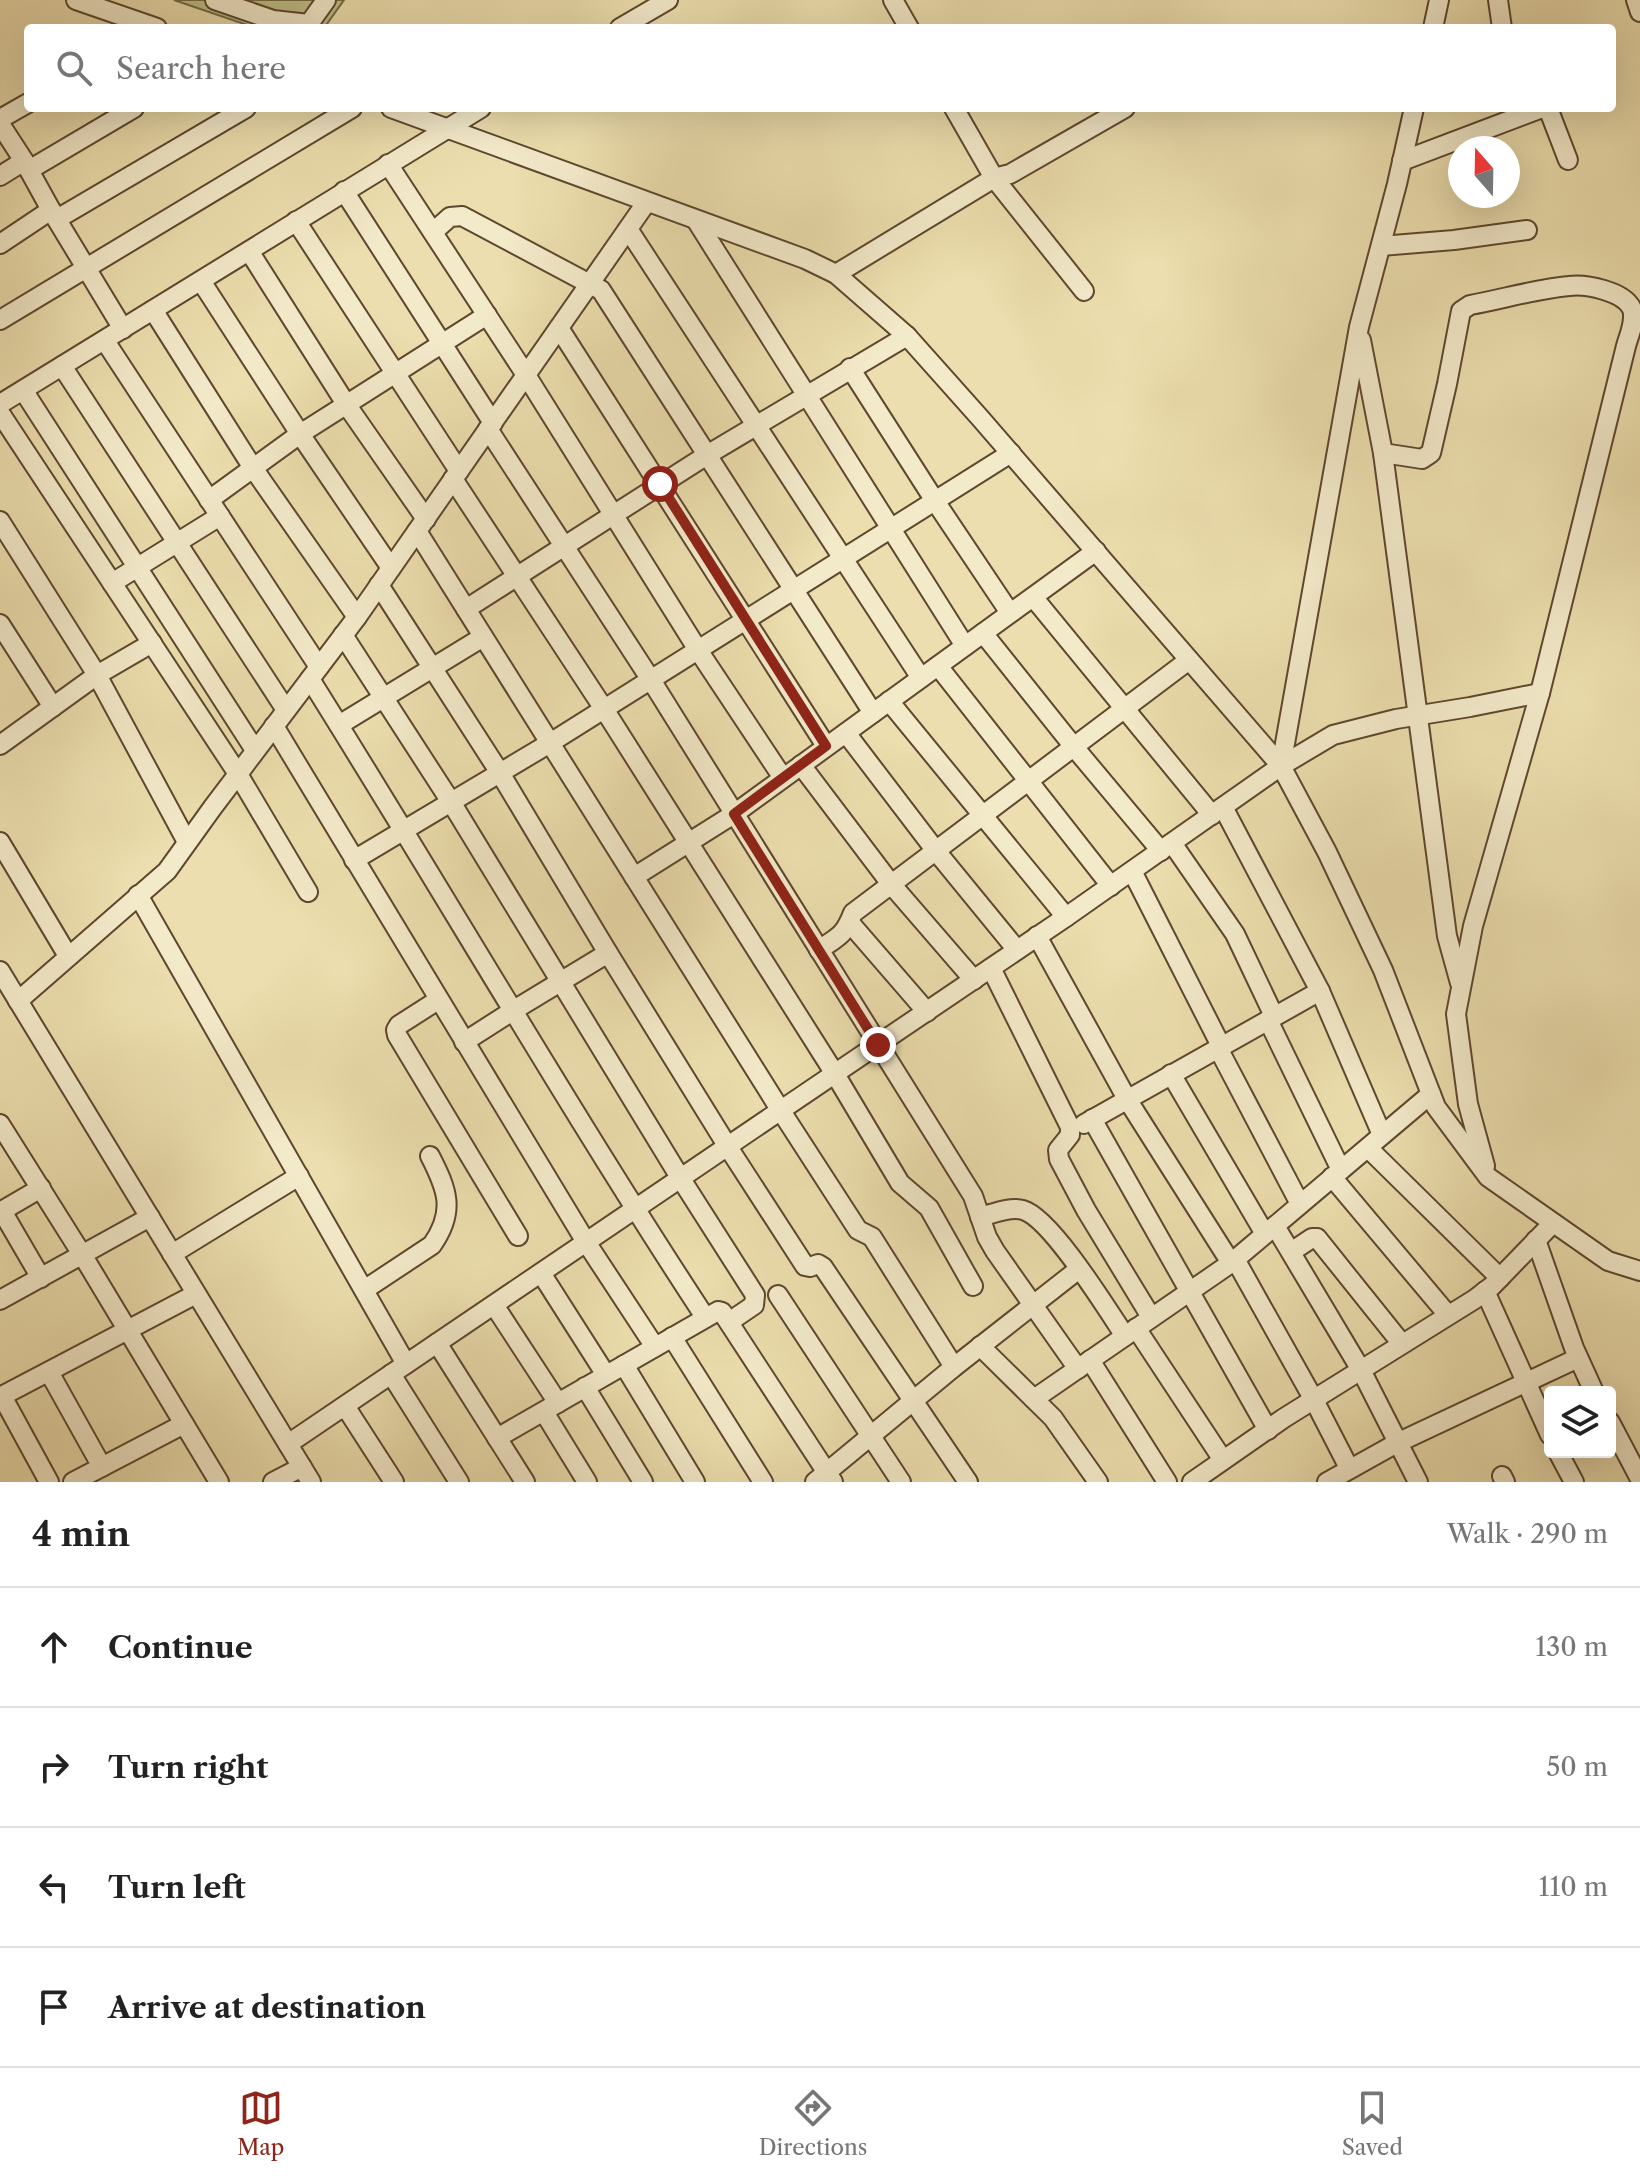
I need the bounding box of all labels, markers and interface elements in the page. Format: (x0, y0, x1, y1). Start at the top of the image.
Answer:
search box (24, 24, 1616, 112)
icon: search (52, 46, 96, 90)
text: Search here (116, 50, 286, 87)
north arrow (1448, 136, 1520, 208)
route start (642, 466, 678, 502)
route end (860, 1027, 896, 1063)
map controls (1544, 1386, 1616, 1458)
button: layers (1544, 1386, 1616, 1458)
text: 4 min (32, 1513, 130, 1555)
text: Walk · 290 m (1447, 1518, 1608, 1550)
icon: ahead (32, 1625, 76, 1669)
text: Continue (108, 1629, 253, 1666)
text: 130 m (1535, 1631, 1608, 1663)
icon: right (32, 1745, 76, 1789)
text: Turn right (108, 1749, 268, 1786)
text: 50 m (1546, 1751, 1608, 1783)
icon: left (32, 1865, 76, 1909)
text: Turn left (108, 1869, 245, 1906)
text: 110 m (1539, 1871, 1608, 1903)
icon: arrive (32, 1985, 76, 2029)
text: Arrive at destination (108, 1989, 426, 2026)
tab: Map (237, 2086, 284, 2161)
tab: Directions (759, 2086, 867, 2161)
tab: Saved (1342, 2086, 1403, 2161)

